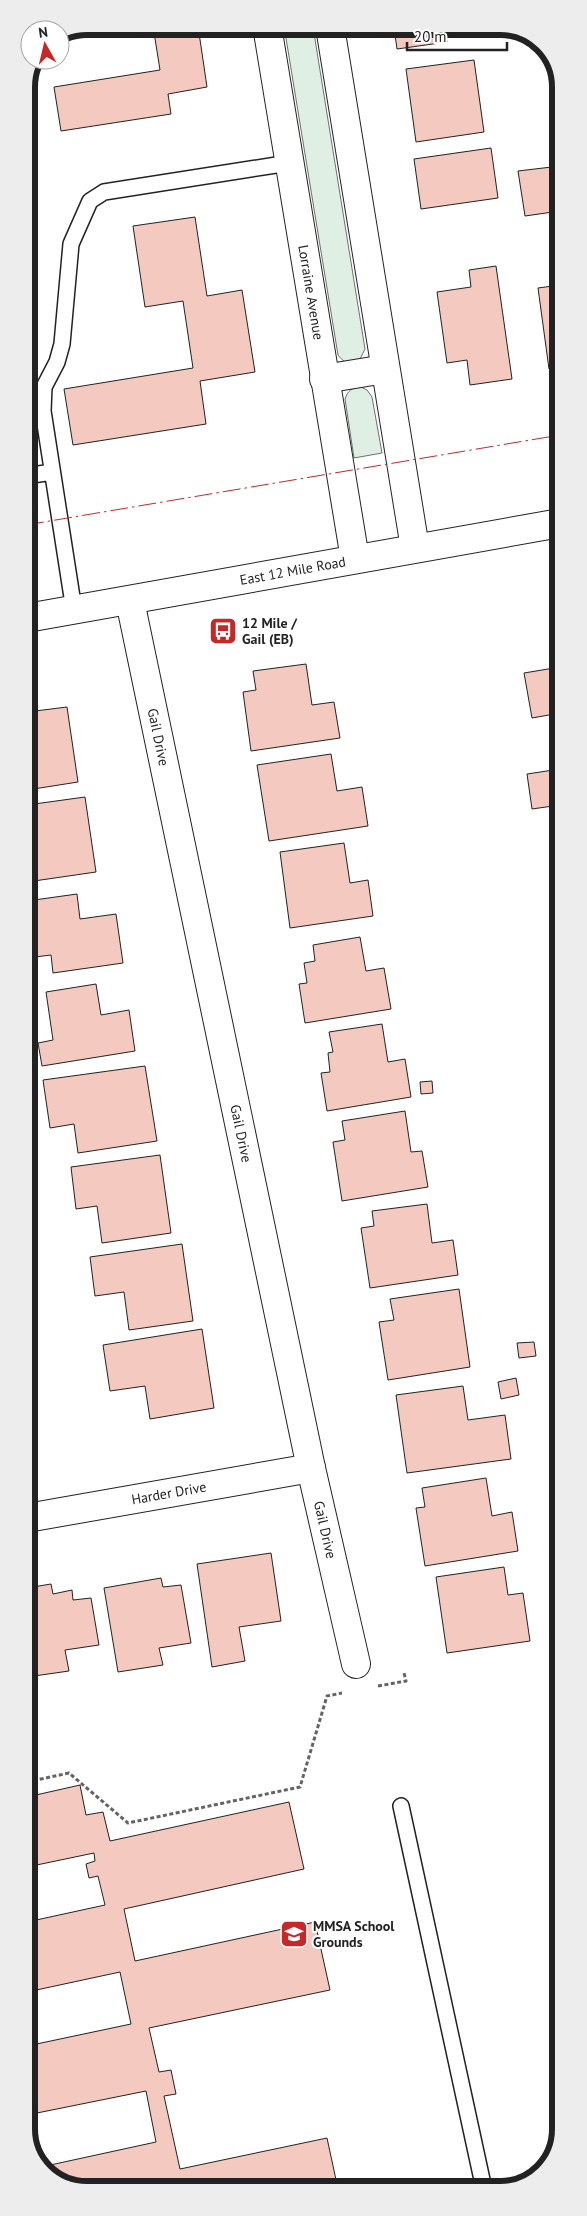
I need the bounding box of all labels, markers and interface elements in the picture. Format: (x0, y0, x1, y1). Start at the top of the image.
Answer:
north arrow (20, 20, 70, 70)
scale bar (407, 20, 507, 52)
text: N (37, 23, 49, 42)
text: 20 m (414, 27, 447, 46)
street label: Lorraine Avenue (294, 244, 328, 341)
street label: East 12 Mile Road (238, 552, 347, 589)
place label: 12 Mile / Gail (EB) (242, 614, 298, 648)
bus stop icon: 12 Mile / Gail (EB) (208, 616, 238, 646)
street label: Gail Drive (144, 707, 173, 768)
street label: Gail Drive (226, 1103, 256, 1164)
street label: Harder Drive (130, 1478, 208, 1508)
street label: Gail Drive (310, 1499, 340, 1560)
place label: MMSA School Grounds (313, 1917, 395, 1951)
school or university icon: MMSA School Grounds (279, 1919, 309, 1949)

